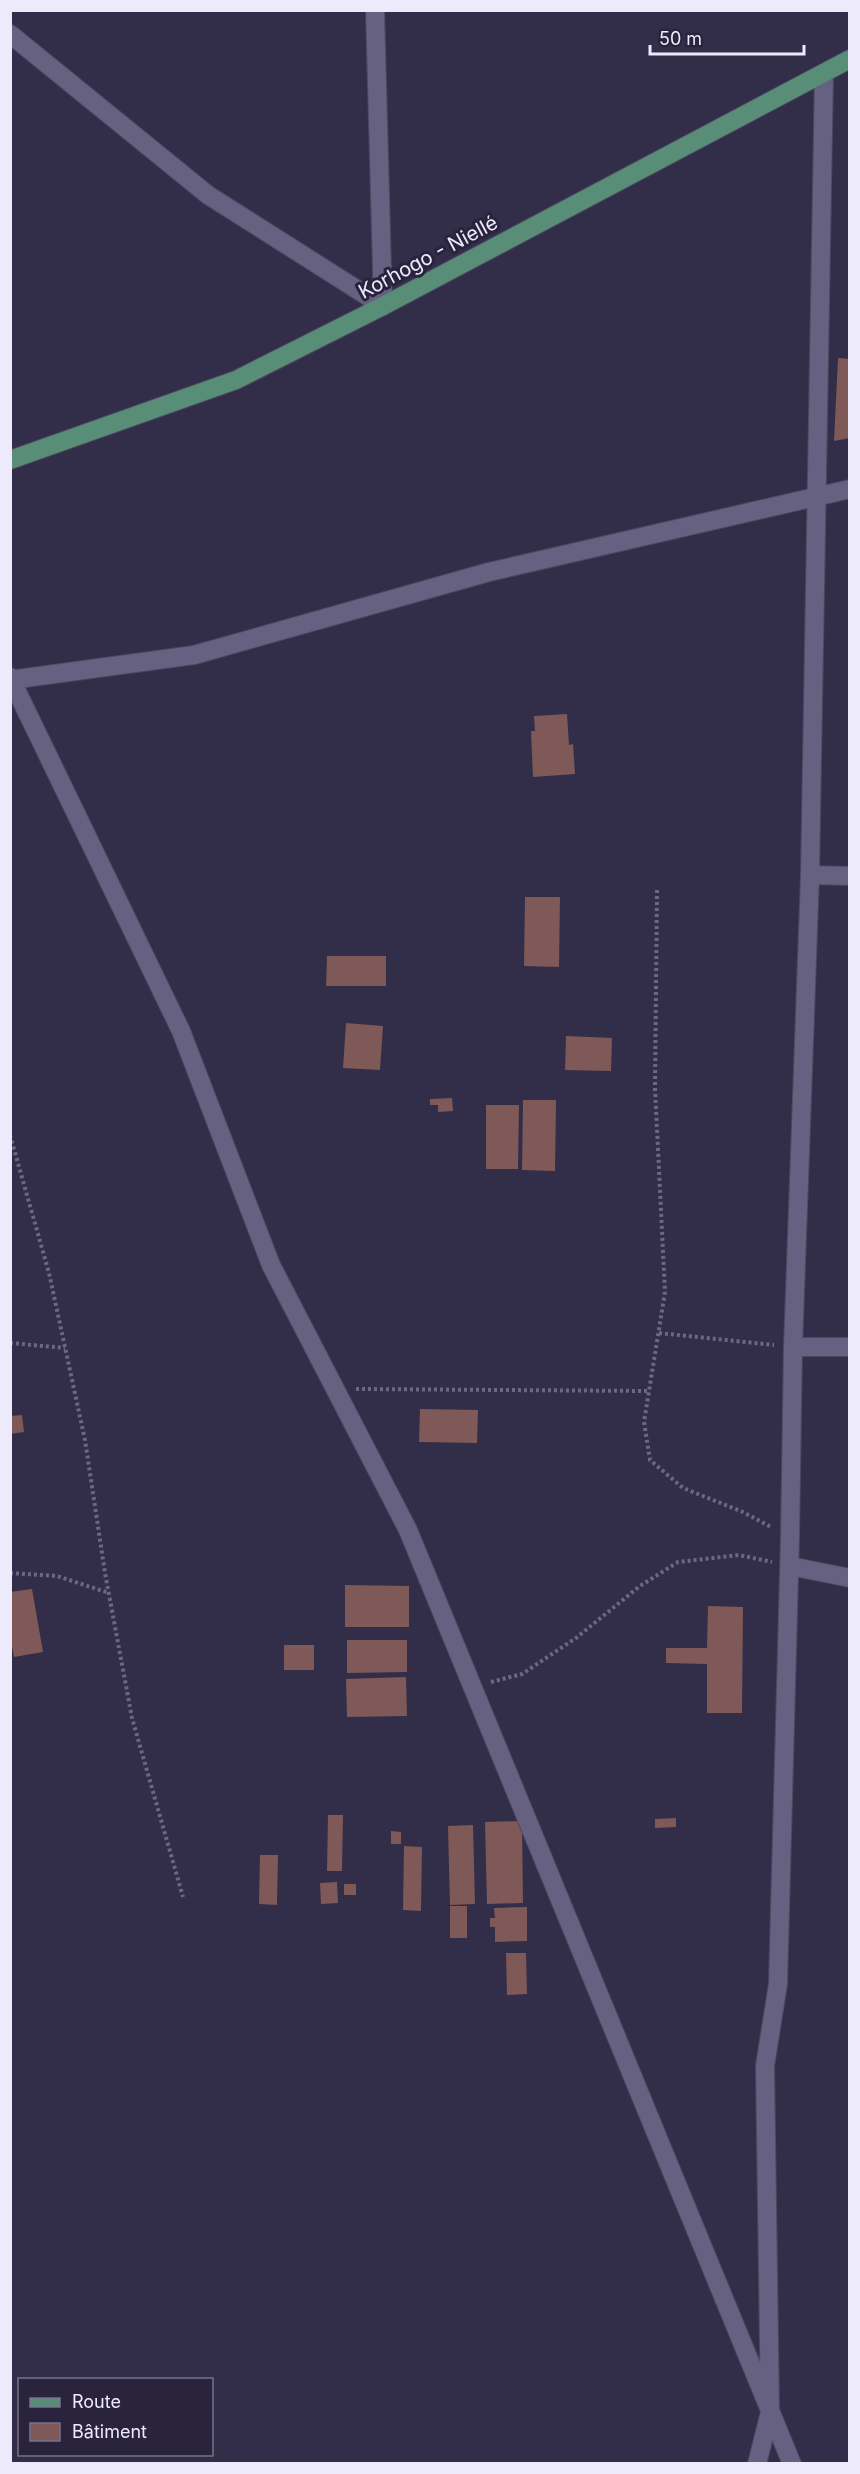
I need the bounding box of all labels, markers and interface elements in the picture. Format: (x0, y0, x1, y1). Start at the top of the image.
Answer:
scale bar (650, 18, 804, 56)
text: 50 m (659, 28, 702, 49)
street label: Korhogo - Niellé (354, 210, 502, 304)
legend (18, 2378, 213, 2456)
text: Route (72, 2391, 121, 2412)
text: Bâtiment (72, 2421, 147, 2442)

